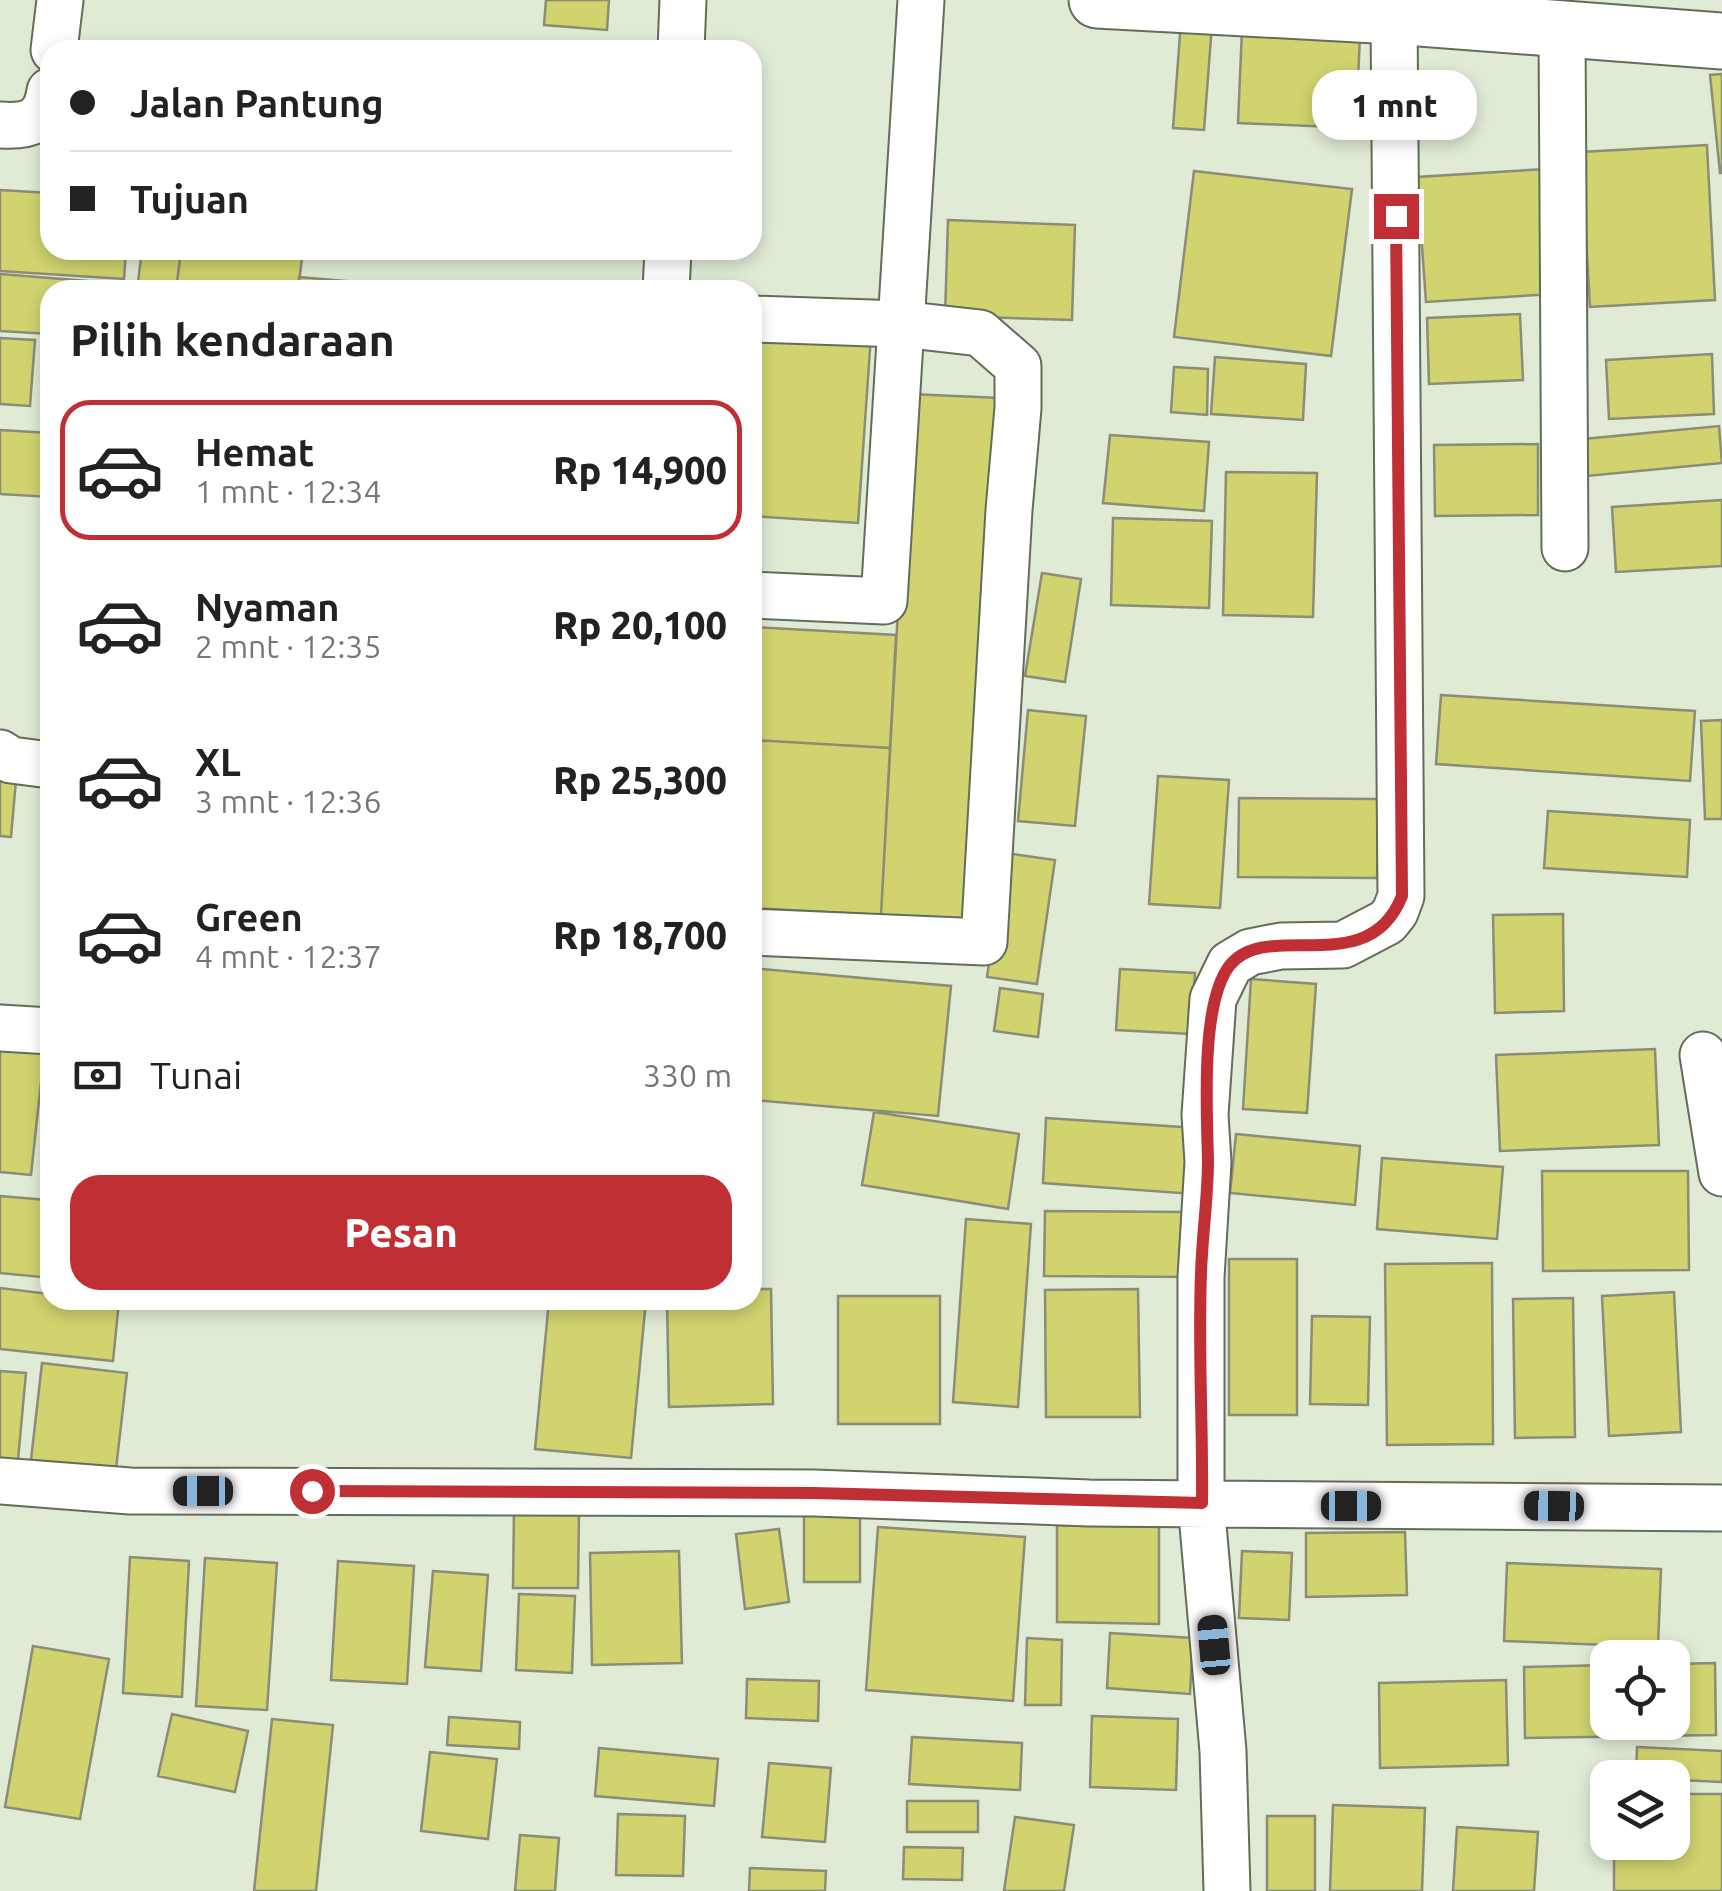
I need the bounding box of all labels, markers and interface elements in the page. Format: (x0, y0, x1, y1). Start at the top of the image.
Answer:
callout: 1 mnt (1314, 71, 1478, 141)
text: Jalan Pantung (130, 82, 384, 124)
text: 1 mnt (1351, 87, 1438, 123)
text: Tujuan (130, 178, 249, 220)
route end (1374, 194, 1419, 239)
text: Pilih kendaraan (70, 314, 395, 365)
icon: car (75, 425, 165, 515)
text: Hemat (195, 431, 314, 473)
text: Rp 14,900 (553, 449, 727, 491)
text: 1 mnt · 12:34 (195, 473, 381, 509)
icon: car (75, 580, 165, 670)
text: Nyaman (195, 586, 340, 628)
text: Rp 20,100 (553, 604, 727, 646)
text: 2 mnt · 12:35 (195, 628, 381, 664)
icon: car (75, 735, 165, 825)
text: XL (195, 741, 241, 783)
text: Rp 25,300 (553, 759, 727, 801)
text: 3 mnt · 12:36 (195, 783, 381, 819)
icon: car (75, 890, 165, 980)
text: Green (195, 896, 303, 938)
text: Rp 18,700 (553, 914, 727, 956)
text: 4 mnt · 12:37 (195, 938, 381, 974)
icon: cash (70, 1048, 125, 1103)
text: Tunai (150, 1054, 242, 1096)
text: 330 m (643, 1057, 732, 1093)
button: Pesan (70, 1175, 732, 1290)
route start (290, 1469, 335, 1514)
car (173, 1476, 233, 1506)
car (1524, 1490, 1584, 1522)
car (1321, 1491, 1381, 1521)
car (1196, 1614, 1232, 1676)
map controls (1590, 1640, 1690, 1860)
button: locate (1590, 1640, 1690, 1740)
button: layers (1590, 1760, 1690, 1860)

